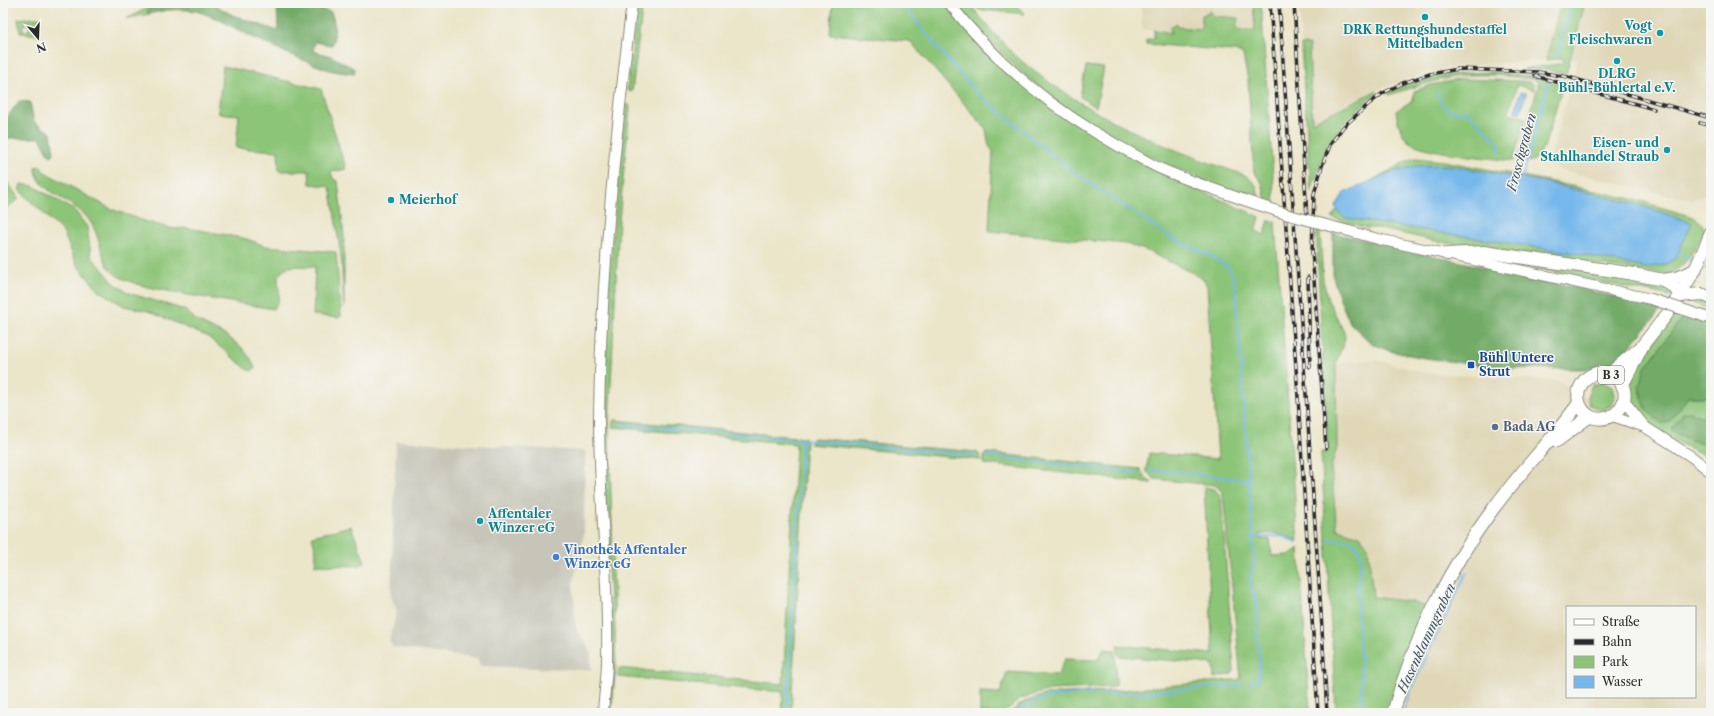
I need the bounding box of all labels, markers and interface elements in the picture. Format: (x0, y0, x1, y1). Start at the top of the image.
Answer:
marker: DRK Rettungshundestaffel Mittelbaden (1420, 12, 1430, 22)
north arrow (18, 18, 58, 58)
place label: Vogt Fleischwaren (1569, 18, 1653, 47)
place label: DRK Rettungshundestaffel Mittelbaden (1343, 22, 1507, 51)
marker: Vogt Fleischwaren (1655, 28, 1665, 38)
text: N (34, 39, 48, 56)
marker: DLRG Bühl-Bühlertal e.V. (1612, 56, 1622, 66)
place label: DLRG Bühl-Bühlertal e.V. (1558, 66, 1676, 95)
water label: Froschgraben (1503, 111, 1539, 194)
place label: Eisen- und Stahlhandel Straub (1540, 135, 1659, 164)
marker: Eisen- und Stahlhandel Straub (1662, 145, 1672, 155)
place label: Meierhof (399, 192, 459, 207)
marker: Meierhof (386, 195, 396, 205)
place label: Bühl Untere Strut (1479, 350, 1554, 379)
marker: Bühl Untere Strut (1466, 360, 1476, 370)
road number: B 3 (1598, 366, 1624, 384)
place label: Bada AG (1503, 419, 1555, 434)
marker: Bada AG (1490, 422, 1500, 432)
place label: Affentaler Winzer eG (487, 506, 555, 535)
marker: Affentaler Winzer eG (475, 516, 485, 526)
place label: Vinothek Affentaler Winzer eG (563, 542, 687, 571)
marker: Vinothek Affentaler Winzer eG (551, 552, 561, 562)
water label: Hasenklammgraben (1393, 580, 1458, 696)
legend (1566, 606, 1696, 698)
text: Straße (1602, 614, 1640, 629)
text: Bahn (1602, 634, 1632, 649)
text: Park (1602, 654, 1629, 669)
text: Wasser (1601, 674, 1643, 689)

